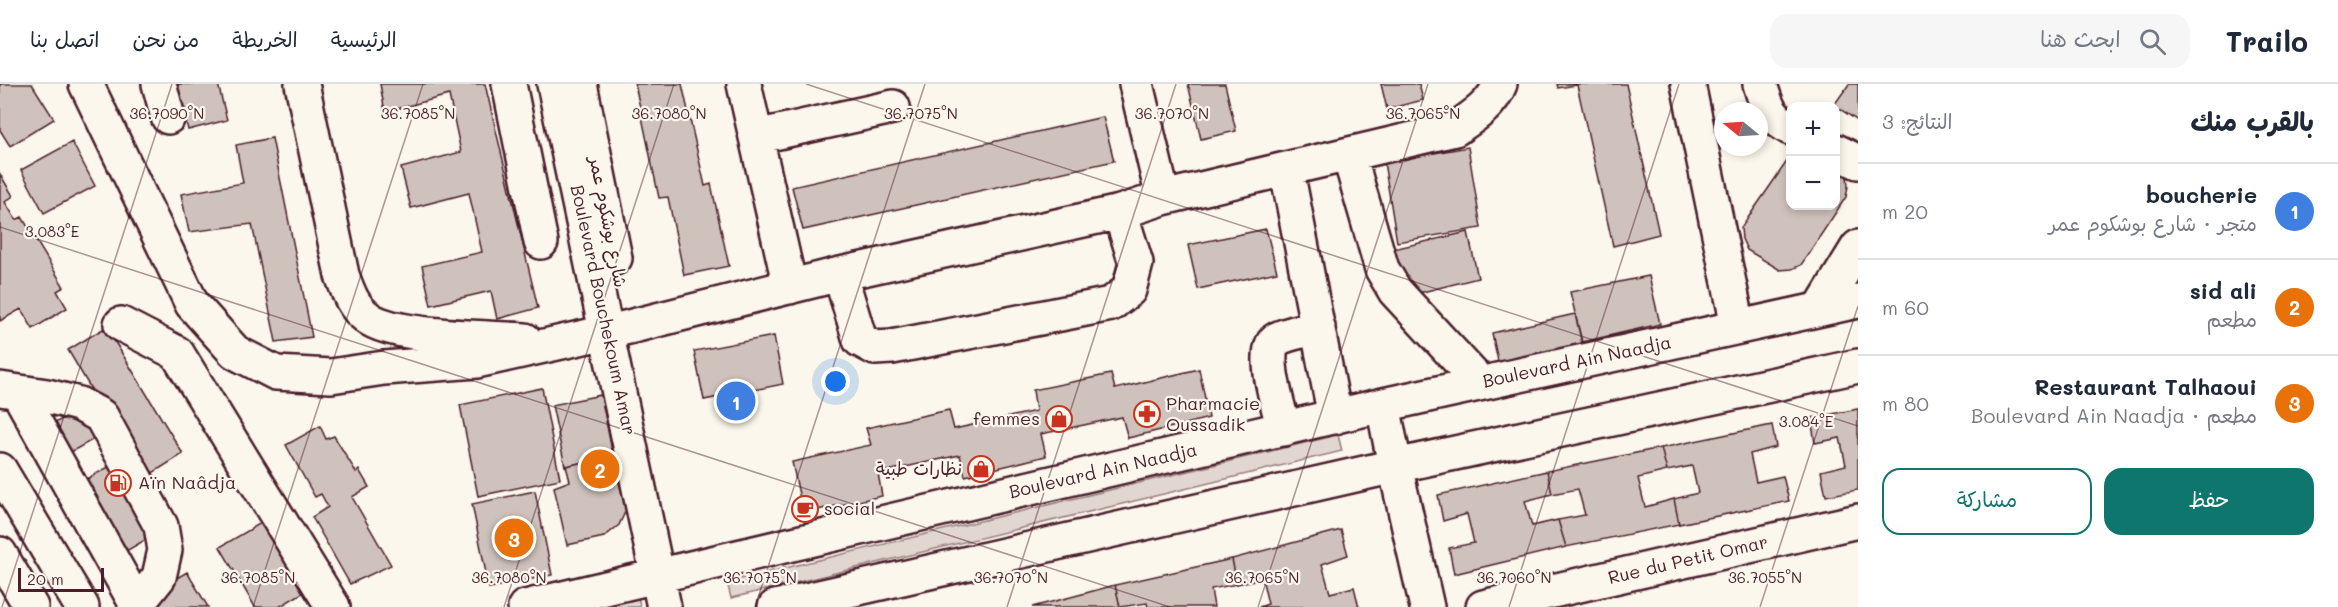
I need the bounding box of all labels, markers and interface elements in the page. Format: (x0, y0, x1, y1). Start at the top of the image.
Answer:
search box (1770, 14, 2190, 68)
text: Trailo (2226, 23, 2308, 59)
text: ابحث هنا (2040, 24, 2121, 53)
text: اتصل بنا (30, 25, 100, 52)
text: من نحن (133, 25, 199, 52)
text: الخريطة (232, 25, 298, 52)
text: الرئيسية (331, 25, 397, 52)
icon: search (2136, 25, 2169, 58)
north arrow (1714, 102, 1768, 156)
map controls (1786, 102, 1840, 210)
button: + (1786, 102, 1840, 156)
text: 36.7090°N (130, 103, 204, 123)
text: 36.7085°N (381, 103, 455, 123)
text: 36.7080°N (631, 103, 707, 123)
text: 36.7075°N (884, 103, 958, 123)
text: 36.7070°N (1135, 103, 1209, 123)
text: 36.7065°N (1386, 103, 1460, 123)
text: بالقرب منك (2191, 104, 2314, 138)
text: النتائج: 3 (1882, 108, 1952, 134)
street label: شارع بوشكوم عمر (581, 152, 633, 290)
button: − (1786, 156, 1840, 210)
text: boucherie (2146, 180, 2257, 209)
street label: Boulevard Bouchekoum Amar (566, 183, 642, 437)
text: 20 m (1882, 198, 1928, 224)
text: 1 (2290, 198, 2299, 224)
text: متجر · شارع بوشكوم عمر (2048, 210, 2257, 236)
text: 3.083°E (25, 221, 80, 241)
text: sid ali (2190, 276, 2257, 305)
text: 60 m (1882, 294, 1929, 320)
text: 2 (2289, 294, 2300, 320)
text: مطعم (2206, 306, 2257, 332)
street label: Boulevard Ain Naadja (1480, 329, 1673, 393)
your location (821, 367, 850, 396)
text: Restaurant Talhaoui (2034, 372, 2257, 401)
pin: 1 (716, 378, 756, 424)
text: 80 m (1882, 390, 1929, 416)
text: 3 (2289, 390, 2301, 416)
place label: Pharmacie Oussadik (1166, 391, 1260, 436)
pharmacy icon: Pharmacie Oussadik (1132, 399, 1162, 429)
text: مطعم · Boulevard Ain Naadja (1971, 402, 2257, 428)
shop icon: femmes (1044, 404, 1074, 434)
place label: femmes (973, 406, 1040, 430)
text: 3.084°E (1779, 411, 1834, 431)
street label: Boulevard Ain Naadja (1006, 437, 1199, 503)
pin: 2 (580, 446, 620, 492)
shop icon: نظارات طبية (966, 454, 996, 484)
place label: نظارات طبية (876, 456, 962, 480)
fuel station icon: Aïn Naâdja (103, 468, 133, 498)
button: مشاركة (1882, 468, 2092, 535)
button: حفظ (2104, 468, 2314, 535)
place label: Aïn Naâdja (138, 470, 236, 494)
cafe icon: social (790, 494, 820, 524)
place label: social (824, 496, 875, 520)
pin: 3 (494, 516, 534, 560)
street label: Rue du Petit Omar (1605, 529, 1770, 589)
scale bar (18, 565, 104, 592)
text: 36.7085°N (221, 567, 295, 587)
text: 36.7080°N (471, 567, 547, 587)
text: 36.7075°N (723, 567, 797, 587)
text: 36.7070°N (974, 567, 1048, 587)
text: 36.7065°N (1225, 567, 1299, 587)
text: 36.7060°N (1476, 567, 1552, 587)
text: 36.7055°N (1728, 567, 1802, 587)
text: 20 m (27, 568, 64, 589)

